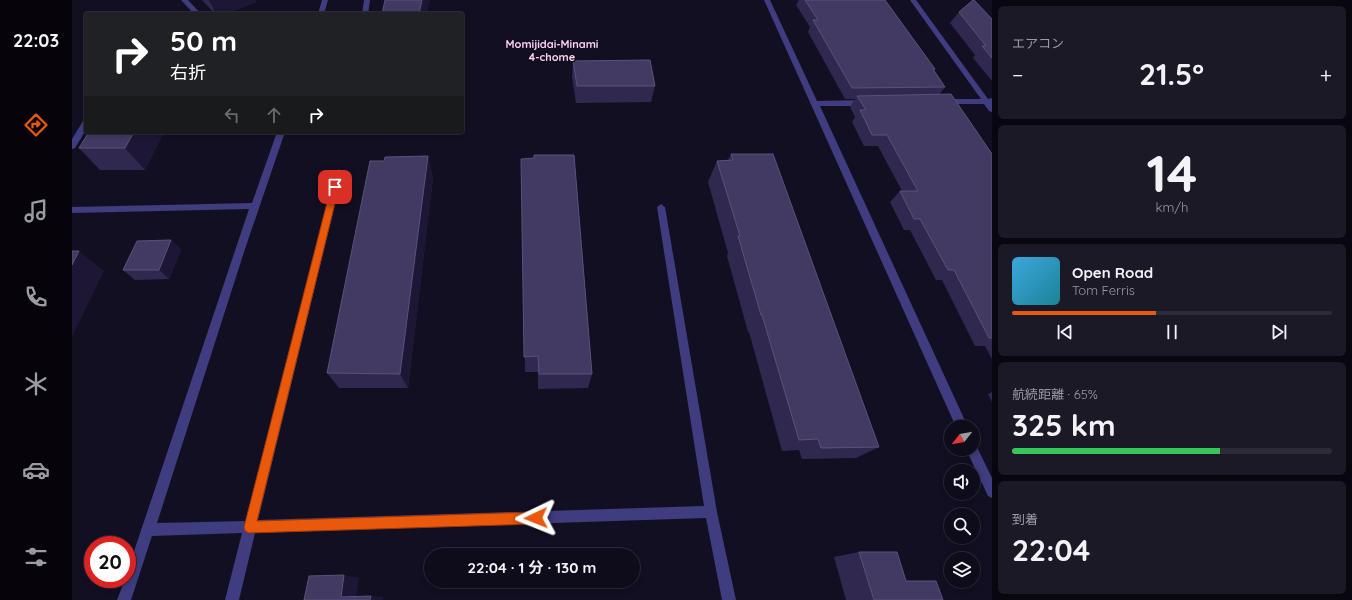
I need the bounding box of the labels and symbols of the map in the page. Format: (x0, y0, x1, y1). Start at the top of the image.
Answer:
district label: Momijidai-Minami 4-chome (506, 37, 598, 64)
pin (318, 170, 352, 204)
north arrow (944, 420, 980, 456)
position arrow (515, 497, 557, 539)
speed limit sign: 20 (84, 536, 136, 588)

